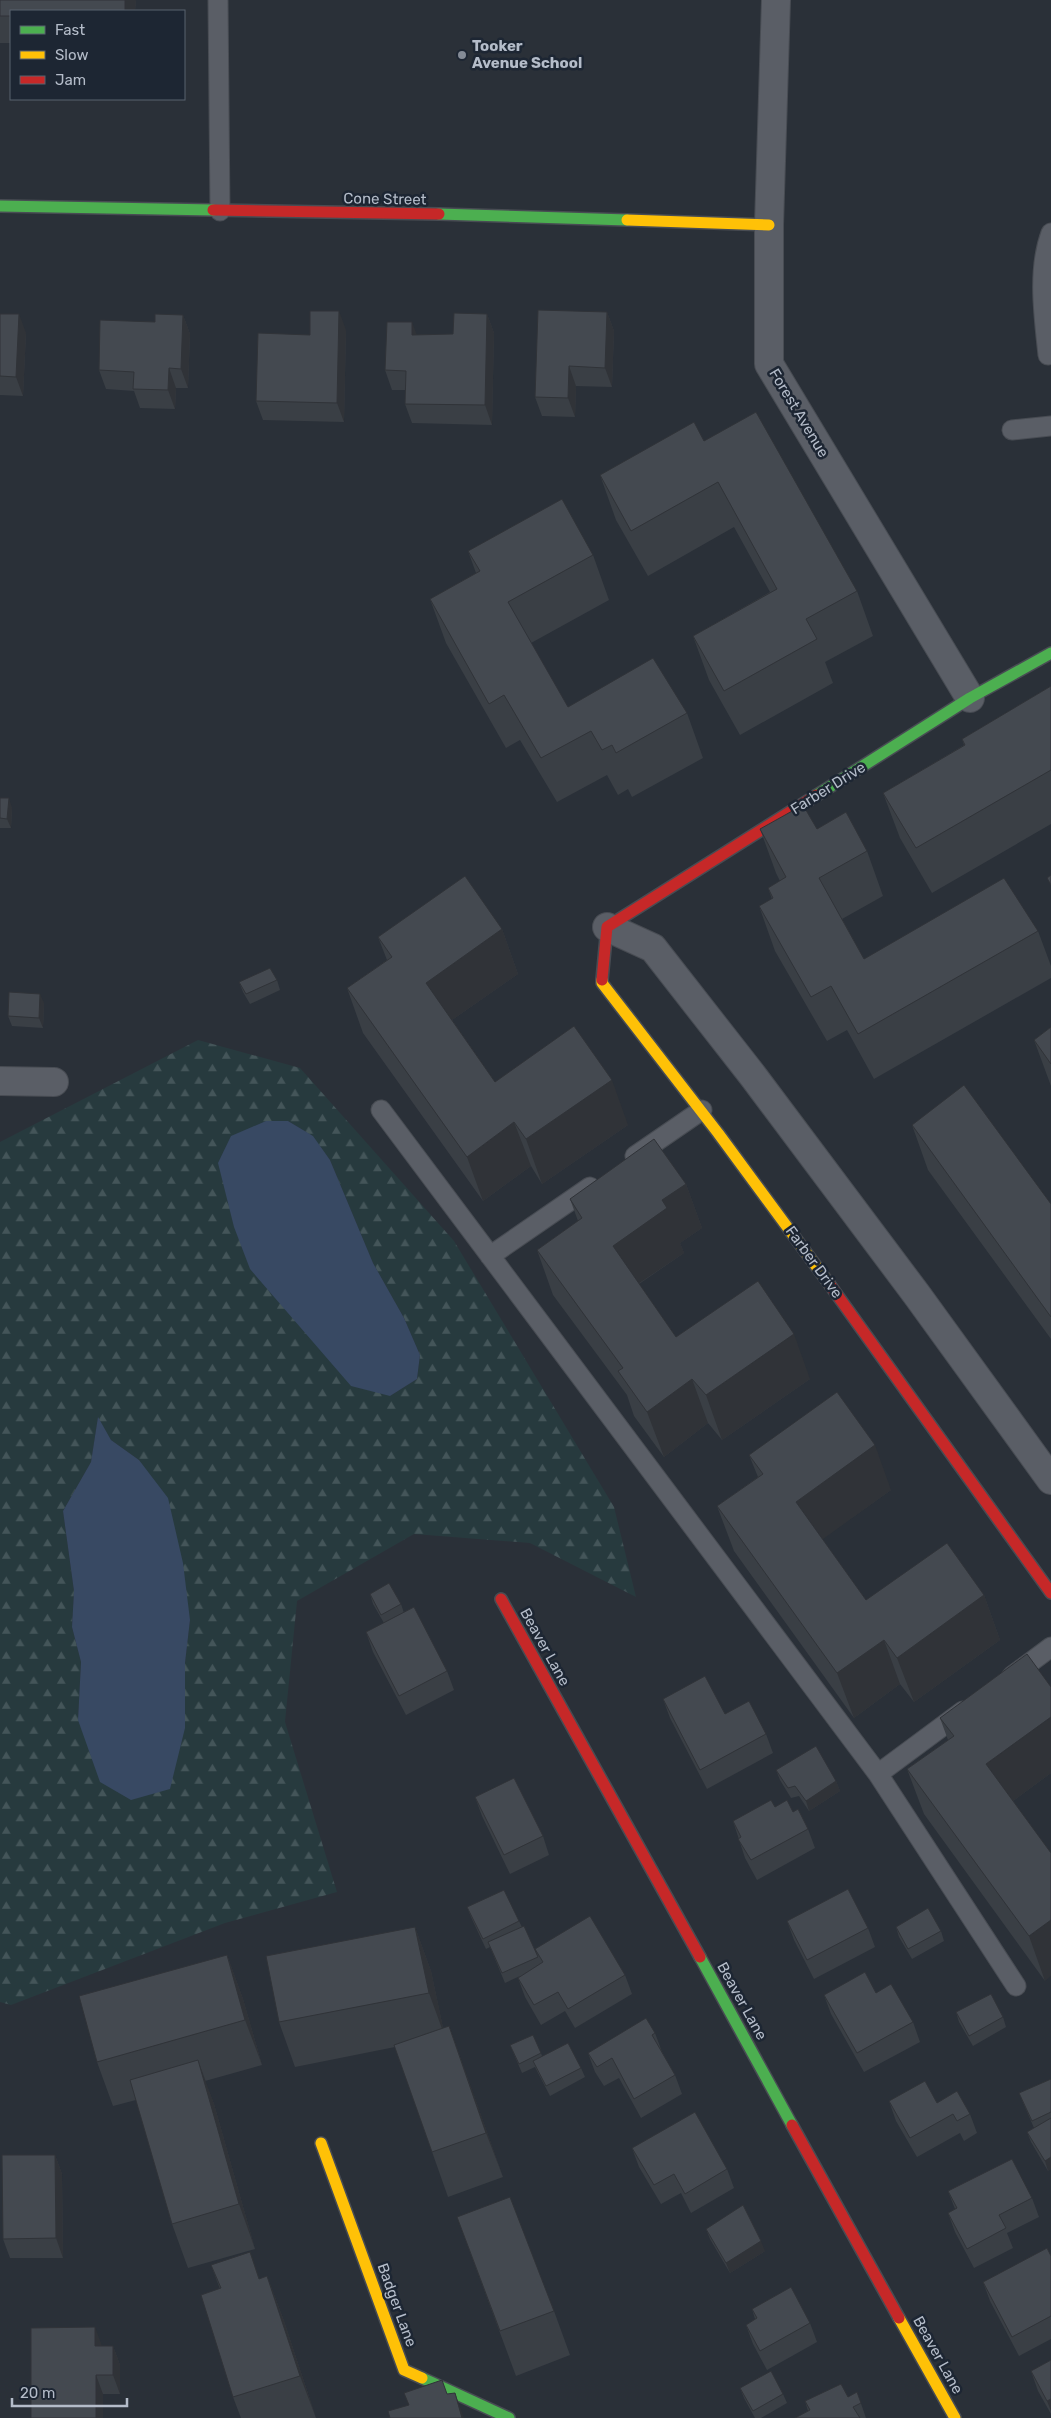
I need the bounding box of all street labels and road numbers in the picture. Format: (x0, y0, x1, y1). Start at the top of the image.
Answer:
street label: Cone Street (343, 189, 427, 209)
street label: Forest Avenue (765, 365, 833, 461)
street label: Farber Drive (787, 758, 869, 818)
street label: Farber Drive (782, 1222, 846, 1302)
street label: Beaver Lane (516, 1605, 574, 1689)
street label: Beaver Lane (713, 1959, 771, 2043)
street label: Badger Lane (374, 2261, 420, 2349)
street label: Beaver Lane (909, 2313, 967, 2397)

